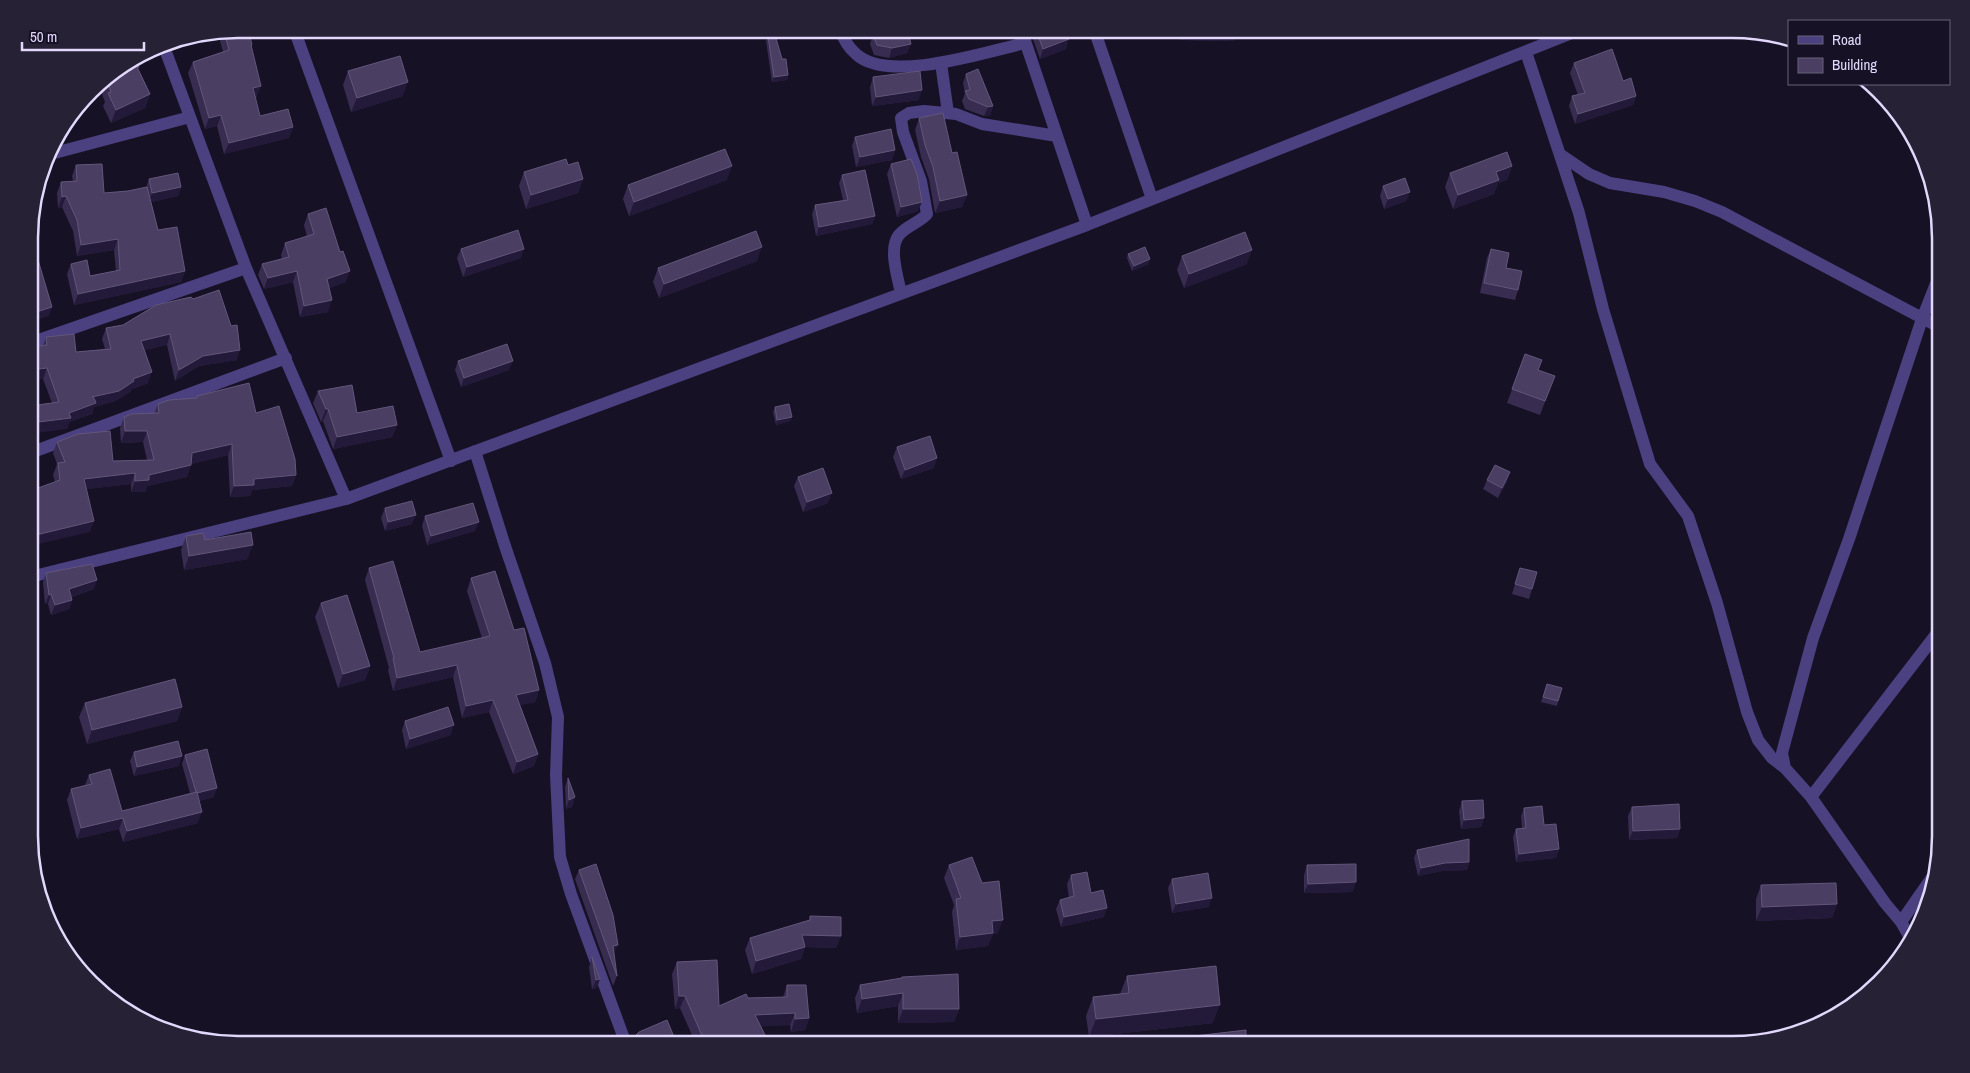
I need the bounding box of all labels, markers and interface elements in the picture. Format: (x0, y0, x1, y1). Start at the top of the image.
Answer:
scale bar (22, 20, 145, 52)
legend (1788, 20, 1950, 85)
text: 50 m (30, 26, 57, 47)
text: Road (1832, 29, 1861, 50)
text: Building (1832, 54, 1877, 75)

